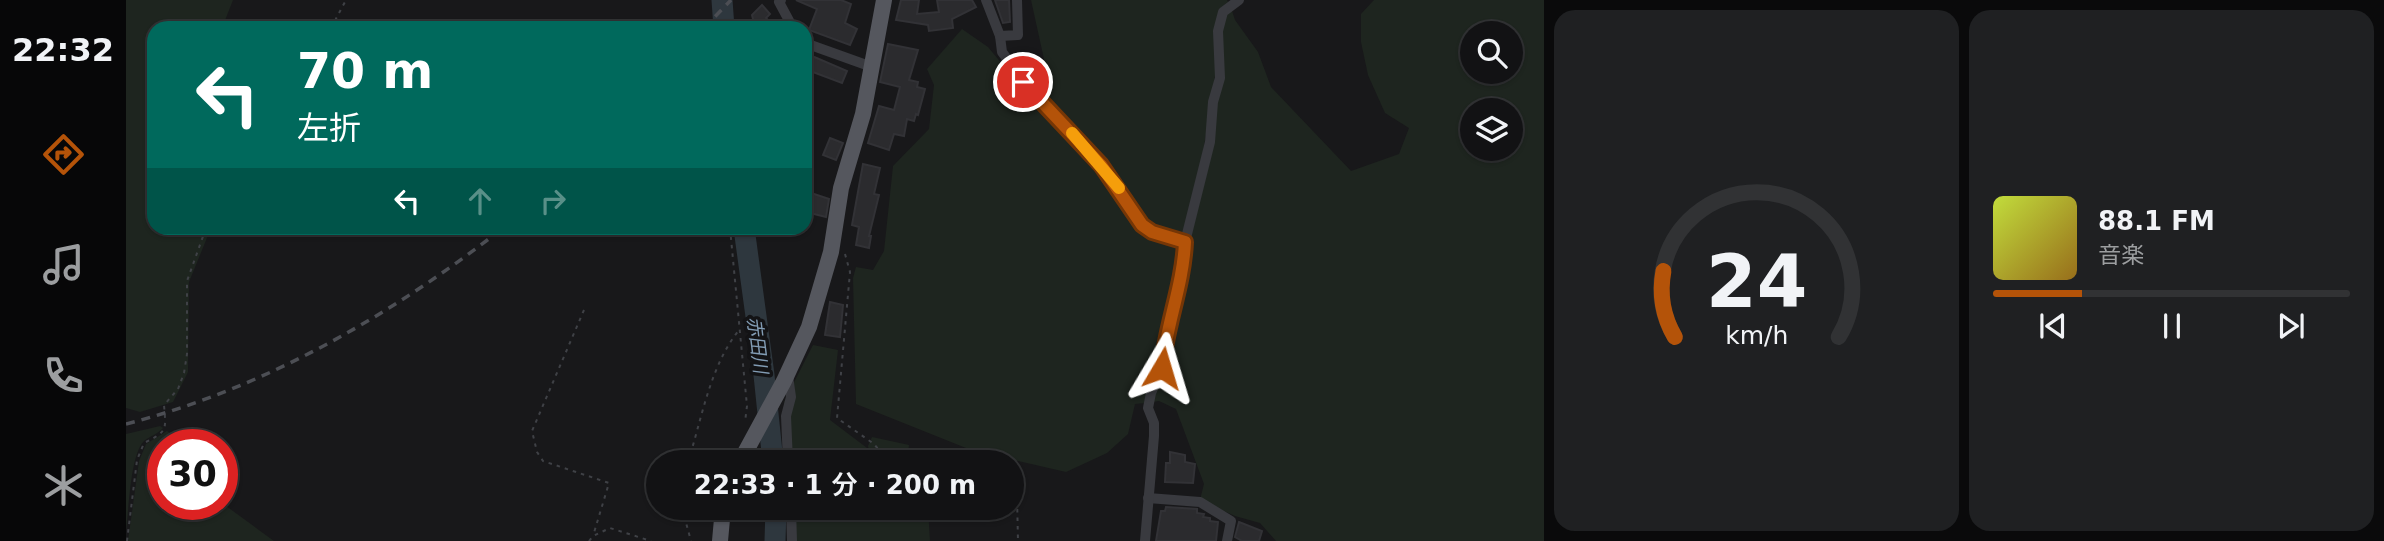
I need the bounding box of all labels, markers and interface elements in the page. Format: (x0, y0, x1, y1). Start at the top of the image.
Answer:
map controls (1460, 21, 1523, 161)
button: search (1460, 21, 1523, 84)
text: 22:32 (12, 31, 114, 69)
text: 70 m (297, 43, 433, 100)
icon: left (182, 49, 273, 140)
pin (993, 52, 1053, 112)
icon: arrive (1004, 63, 1042, 101)
button: layers (1460, 98, 1523, 161)
text: 左折 (297, 109, 361, 147)
icon: directions (39, 130, 88, 179)
icon: left (388, 182, 426, 220)
icon: ahead (461, 182, 499, 220)
icon: right (534, 182, 572, 220)
text: 88.1 FM (2098, 206, 2215, 236)
text: 24 (1706, 239, 1807, 324)
icon: music (39, 240, 88, 289)
text: 音楽 (2098, 242, 2144, 268)
icon: previous (2034, 307, 2072, 345)
icon: pause (2153, 307, 2191, 345)
icon: next (2272, 307, 2310, 345)
water label: 赤田川 (744, 315, 773, 377)
text: km/h (1725, 320, 1788, 349)
position arrow (1125, 331, 1199, 405)
icon: phone (39, 351, 88, 400)
speed limit sign: 30 (147, 429, 238, 520)
icon: climate (39, 461, 88, 510)
text: 22:33 · 1 分 · 200 m (694, 470, 976, 500)

